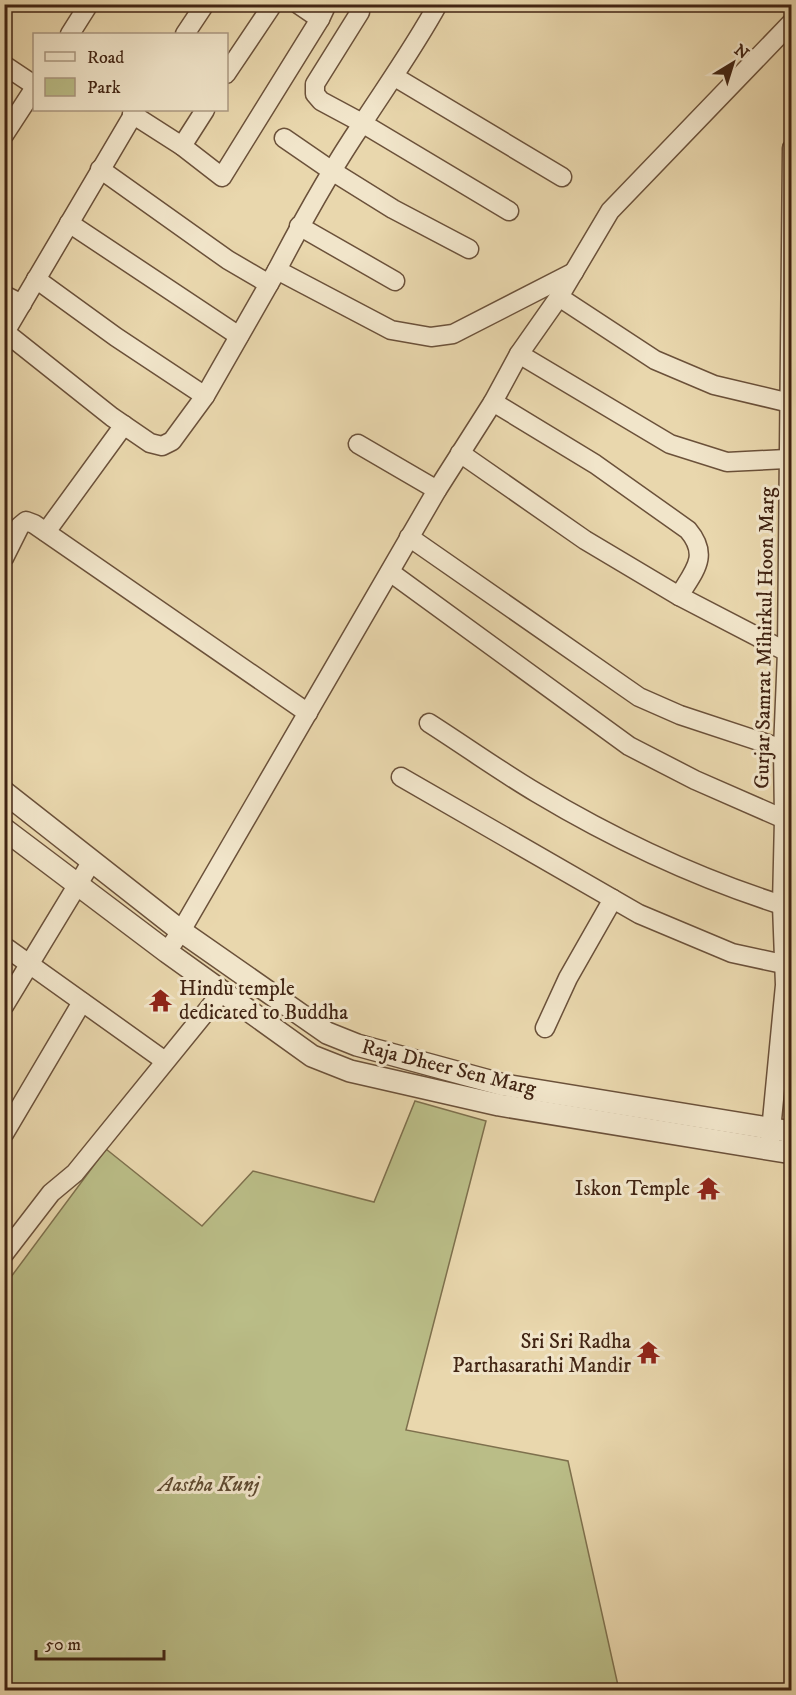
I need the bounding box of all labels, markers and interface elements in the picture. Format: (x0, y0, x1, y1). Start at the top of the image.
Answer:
legend (33, 33, 228, 111)
north arrow (703, 33, 763, 93)
text: N (730, 40, 753, 64)
text: Road (87, 47, 124, 69)
text: Park (87, 77, 121, 99)
street label: Gurjar Samrat Mihirkul Hoon Marg (749, 486, 781, 789)
place label: Hindu temple dedicated to Buddha (179, 976, 348, 1026)
temple icon: Hindu temple dedicated to Buddha (148, 987, 174, 1013)
street label: Raja Dheer Sen Marg (359, 1034, 539, 1102)
temple icon: Iskon Temple (695, 1175, 721, 1201)
place label: Iskon Temple (575, 1176, 690, 1202)
place label: Sri Sri Radha Parthasarathi Mandir (452, 1329, 631, 1379)
temple icon: Sri Sri Radha Parthasarathi Mandir (636, 1340, 662, 1366)
park label: Aastha Kunj (157, 1472, 261, 1498)
scale bar (36, 1623, 164, 1661)
text: 50 m (45, 1634, 81, 1656)

